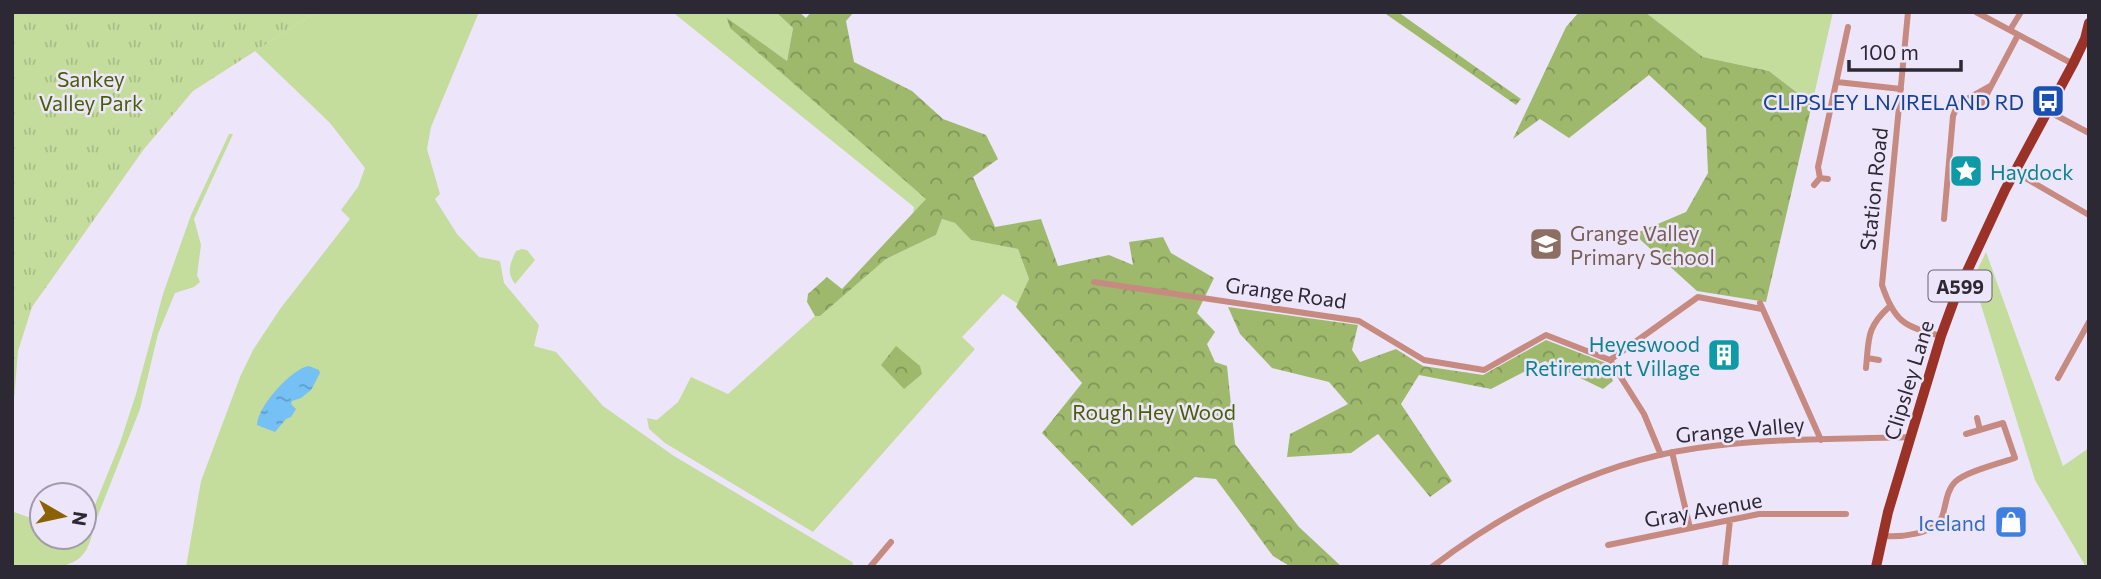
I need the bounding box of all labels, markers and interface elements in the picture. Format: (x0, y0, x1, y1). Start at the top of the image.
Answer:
scale bar (1849, 28, 1961, 72)
text: 100 m (1860, 39, 1919, 64)
park label: Sankey Valley Park (39, 66, 143, 115)
bus stop icon: CLIPSLEY LN/IRELAND RD (2029, 82, 2067, 120)
place label: CLIPSLEY LN/IRELAND RD (1763, 89, 2024, 114)
street label: Station Road (1854, 126, 1892, 252)
place icon: Haydock (1947, 152, 1985, 190)
place label: Haydock (1990, 159, 2074, 184)
place label: Grange Valley Primary School (1570, 220, 1715, 269)
school or university icon: Grange Valley Primary School (1527, 225, 1565, 263)
road number: A599 (1928, 270, 1992, 302)
street label: Grange Road (1224, 271, 1348, 313)
street label: Clipsley Lane (1878, 317, 1938, 443)
place label: Heyeswood Retirement Village (1525, 331, 1700, 380)
building icon: Heyeswood Retirement Village (1705, 336, 1743, 374)
park label: Rough Hey Wood (1072, 399, 1236, 424)
street label: Grange Valley (1674, 411, 1806, 447)
north arrow (28, 481, 98, 551)
street label: Gray Avenue (1642, 486, 1764, 532)
shop icon: Iceland (1992, 503, 2030, 541)
text: N (68, 510, 93, 528)
place label: Iceland (1918, 510, 1986, 535)

